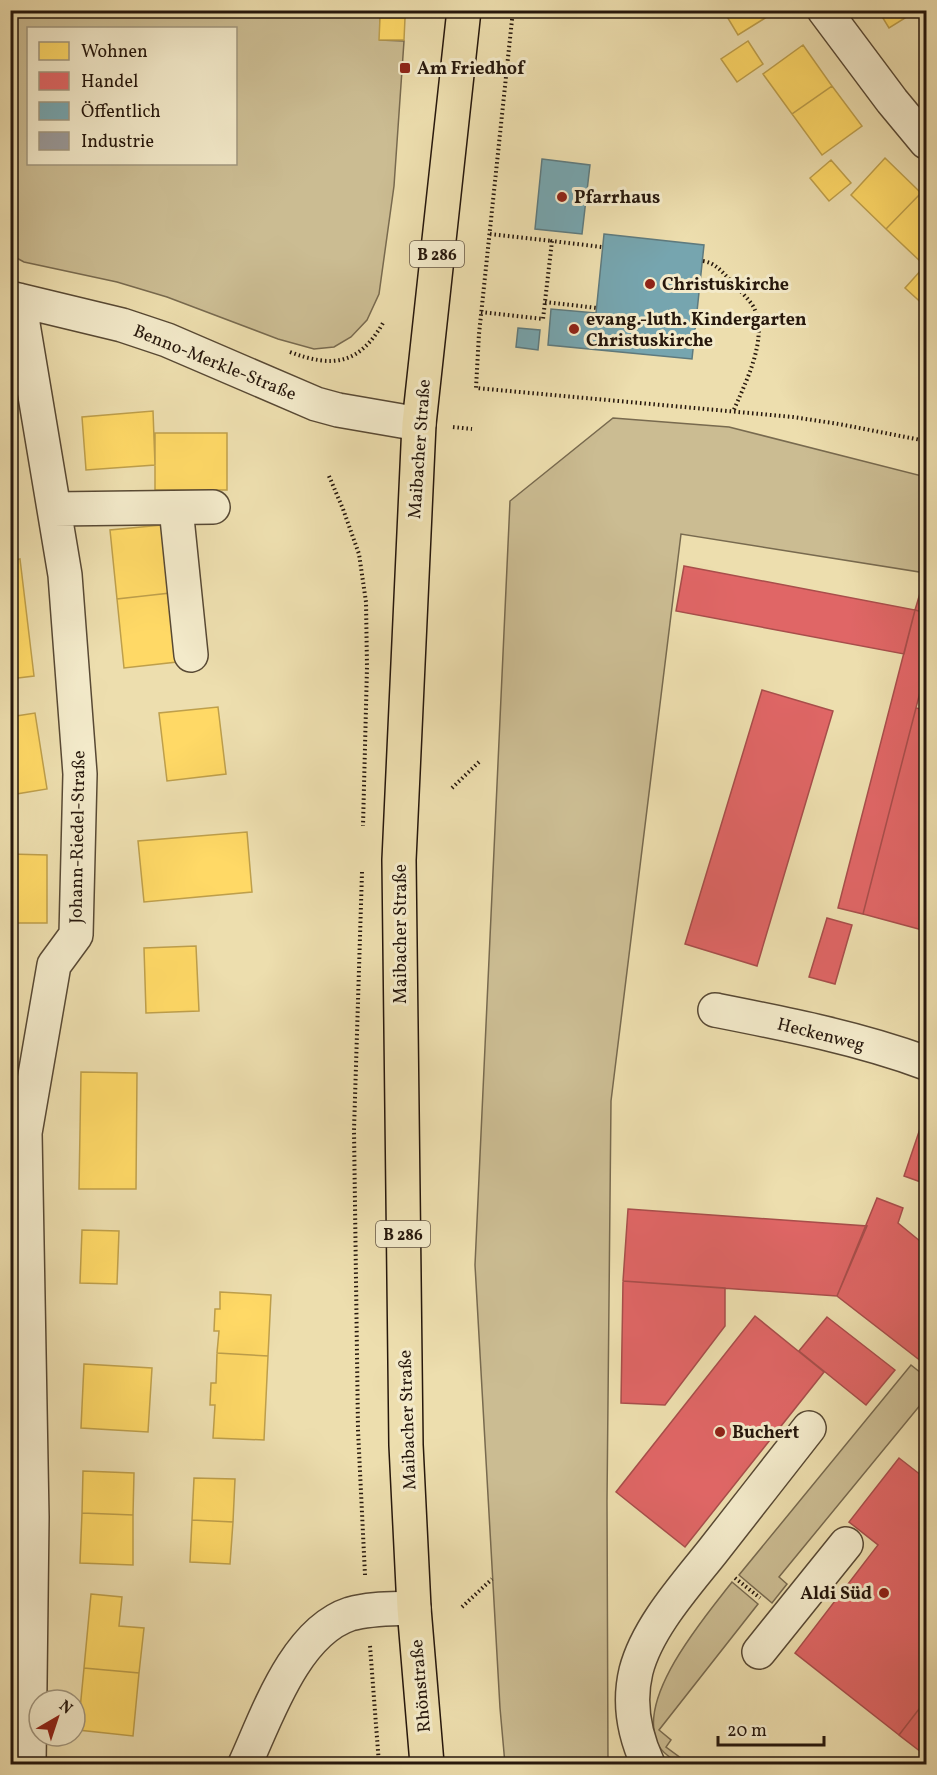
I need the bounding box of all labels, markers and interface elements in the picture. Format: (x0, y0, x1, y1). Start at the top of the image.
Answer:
legend (27, 27, 237, 165)
text: Wohnen (81, 40, 148, 65)
place label: Am Friedhof (417, 57, 526, 82)
marker: Am Friedhof (398, 61, 412, 75)
text: Handel (81, 70, 138, 95)
text: Öffentlich (81, 100, 161, 125)
text: Industrie (81, 130, 154, 155)
place label: Pfarrhaus (574, 186, 660, 211)
marker: Pfarrhaus (555, 190, 569, 204)
road number: B 286 (410, 241, 464, 267)
place label: Christuskirche (662, 273, 789, 298)
marker: Christuskirche (643, 277, 657, 291)
place label: evang.-luth. Kindergarten Christuskirche (586, 308, 807, 354)
street label: Benno-Merkle-Straße (129, 319, 300, 408)
marker: evang.-luth. Kindergarten Christuskirche (567, 322, 581, 336)
street label: Maibacher Straße (403, 378, 438, 520)
street label: Johann-Riedel-Straße (64, 750, 93, 924)
street label: Maibacher Straße (389, 864, 414, 1004)
street label: Heckenweg (774, 1013, 867, 1058)
road number: B 286 (376, 1221, 430, 1247)
street label: Maibacher Straße (394, 1350, 423, 1490)
place label: Buchert (732, 1421, 799, 1446)
marker: Buchert (713, 1425, 727, 1439)
place label: Aldi Süd (800, 1582, 872, 1607)
marker: Aldi Süd (877, 1586, 891, 1600)
street label: Rhönstraße (405, 1638, 438, 1733)
north arrow (27, 1688, 87, 1748)
text: N (54, 1696, 77, 1720)
scale bar (718, 1709, 824, 1747)
text: 20 m (727, 1719, 767, 1744)

